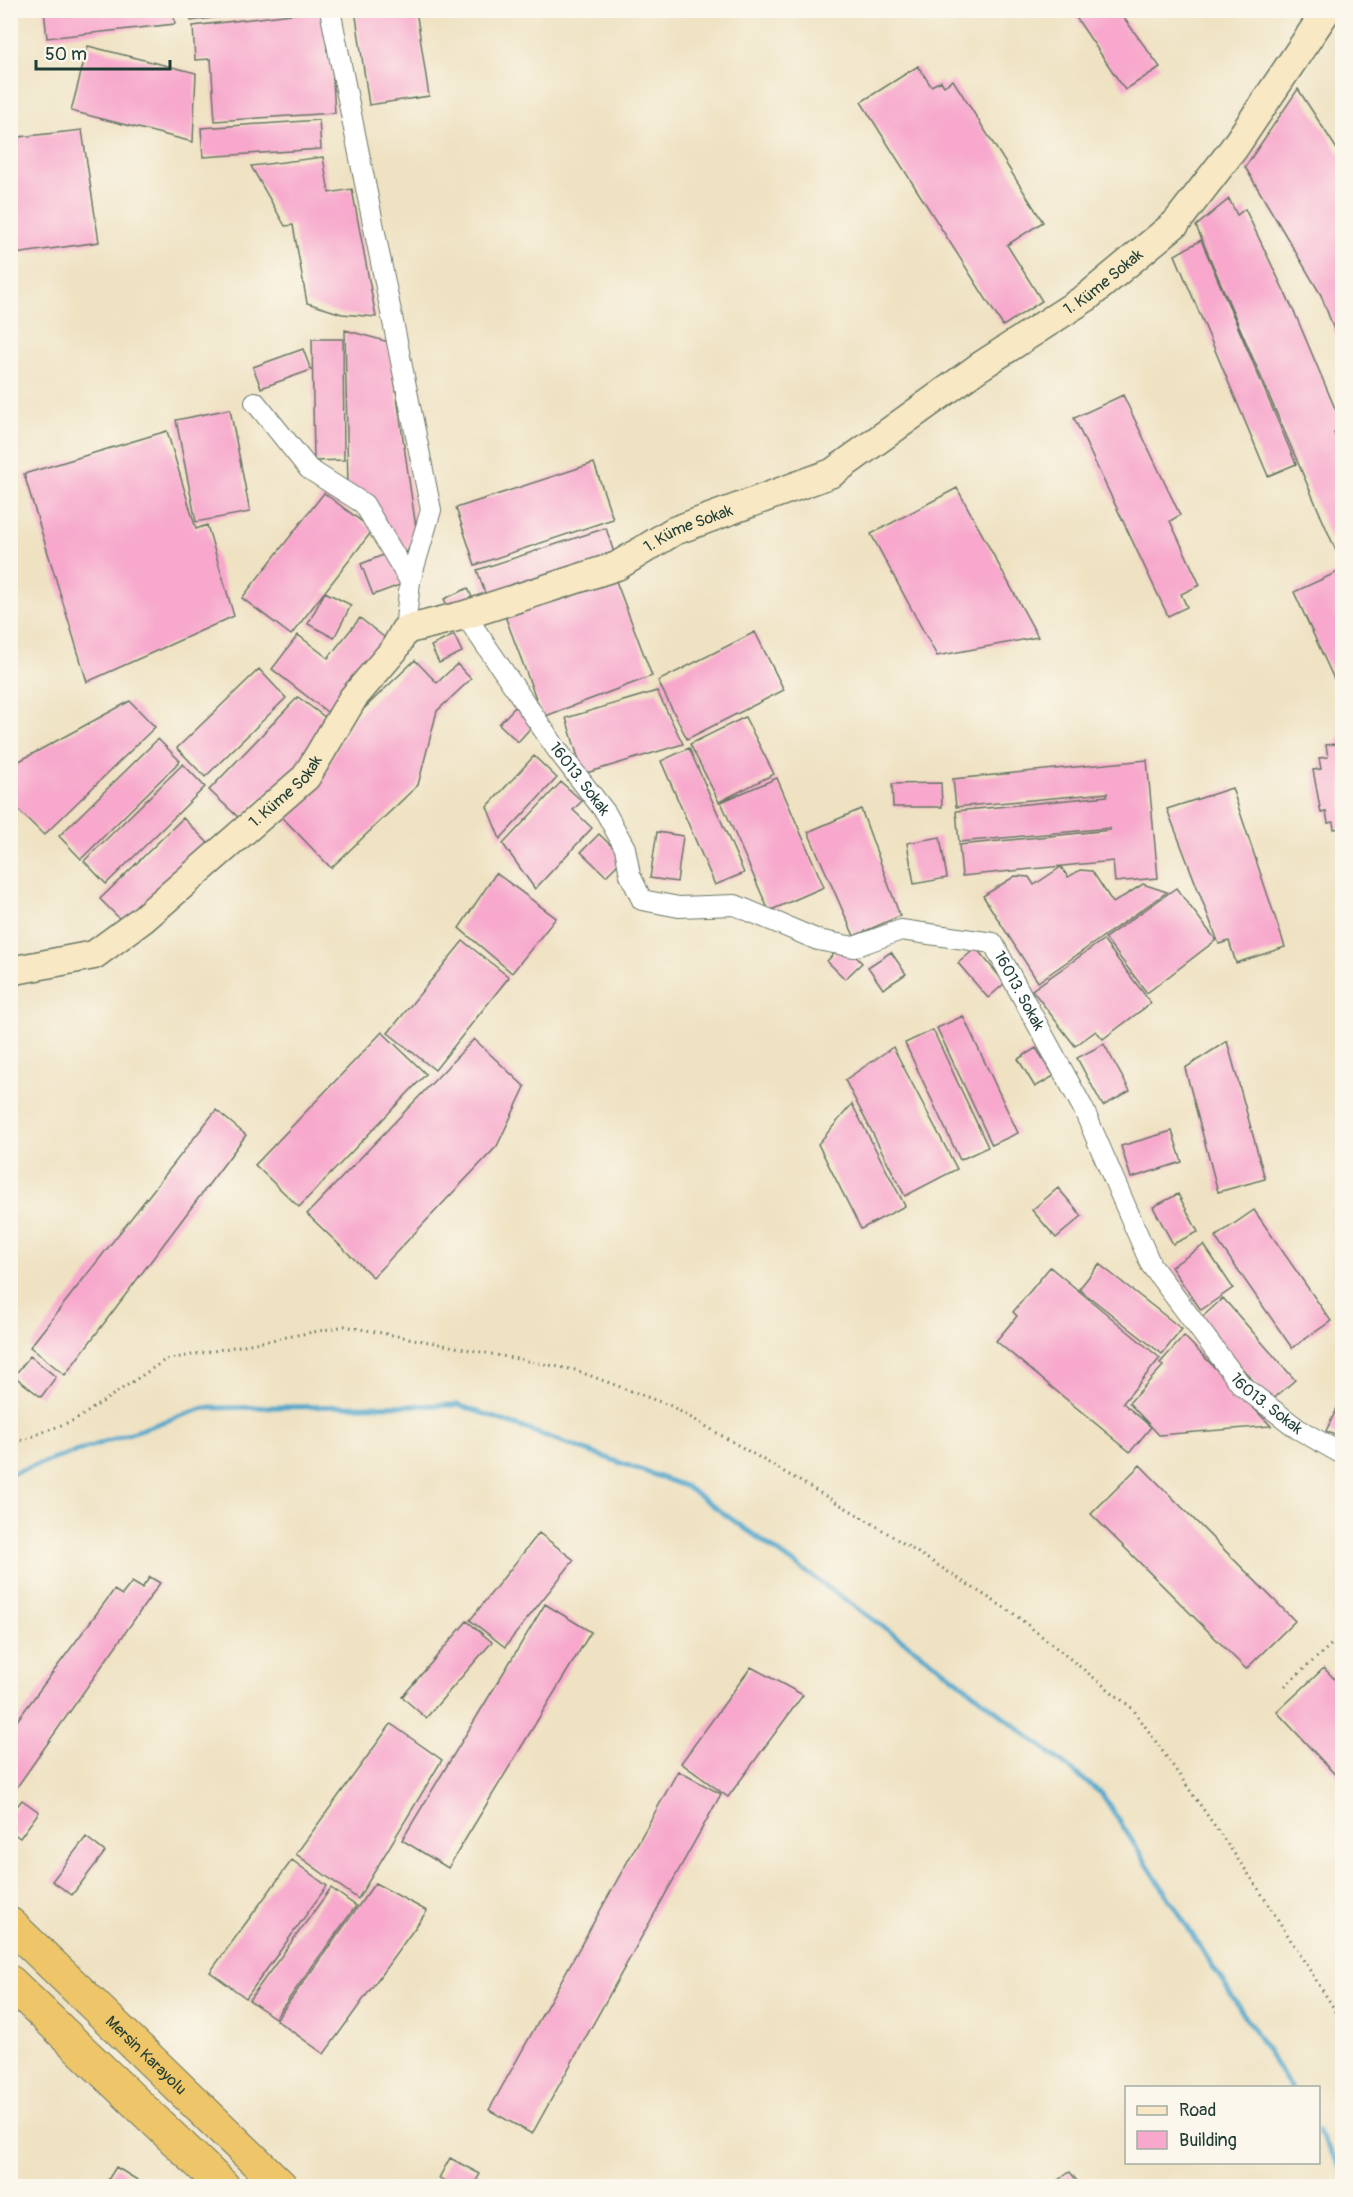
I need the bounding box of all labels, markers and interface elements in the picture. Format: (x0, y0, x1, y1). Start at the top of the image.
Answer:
scale bar (36, 33, 170, 71)
text: 50 m (45, 43, 87, 66)
street label: 1. Küme Sokak (1060, 245, 1147, 319)
street label: 1. Küme Sokak (640, 500, 736, 557)
street label: 16013. Sokak (545, 738, 614, 820)
street label: 1. Küme Sokak (245, 752, 327, 832)
street label: 16013. Sokak (989, 948, 1049, 1034)
street label: 16013. Sokak (1226, 1369, 1307, 1439)
street label: Mersin Karayolu (101, 2012, 191, 2099)
legend (1125, 2086, 1320, 2164)
text: Road (1179, 2099, 1216, 2122)
text: Building (1179, 2129, 1237, 2152)

